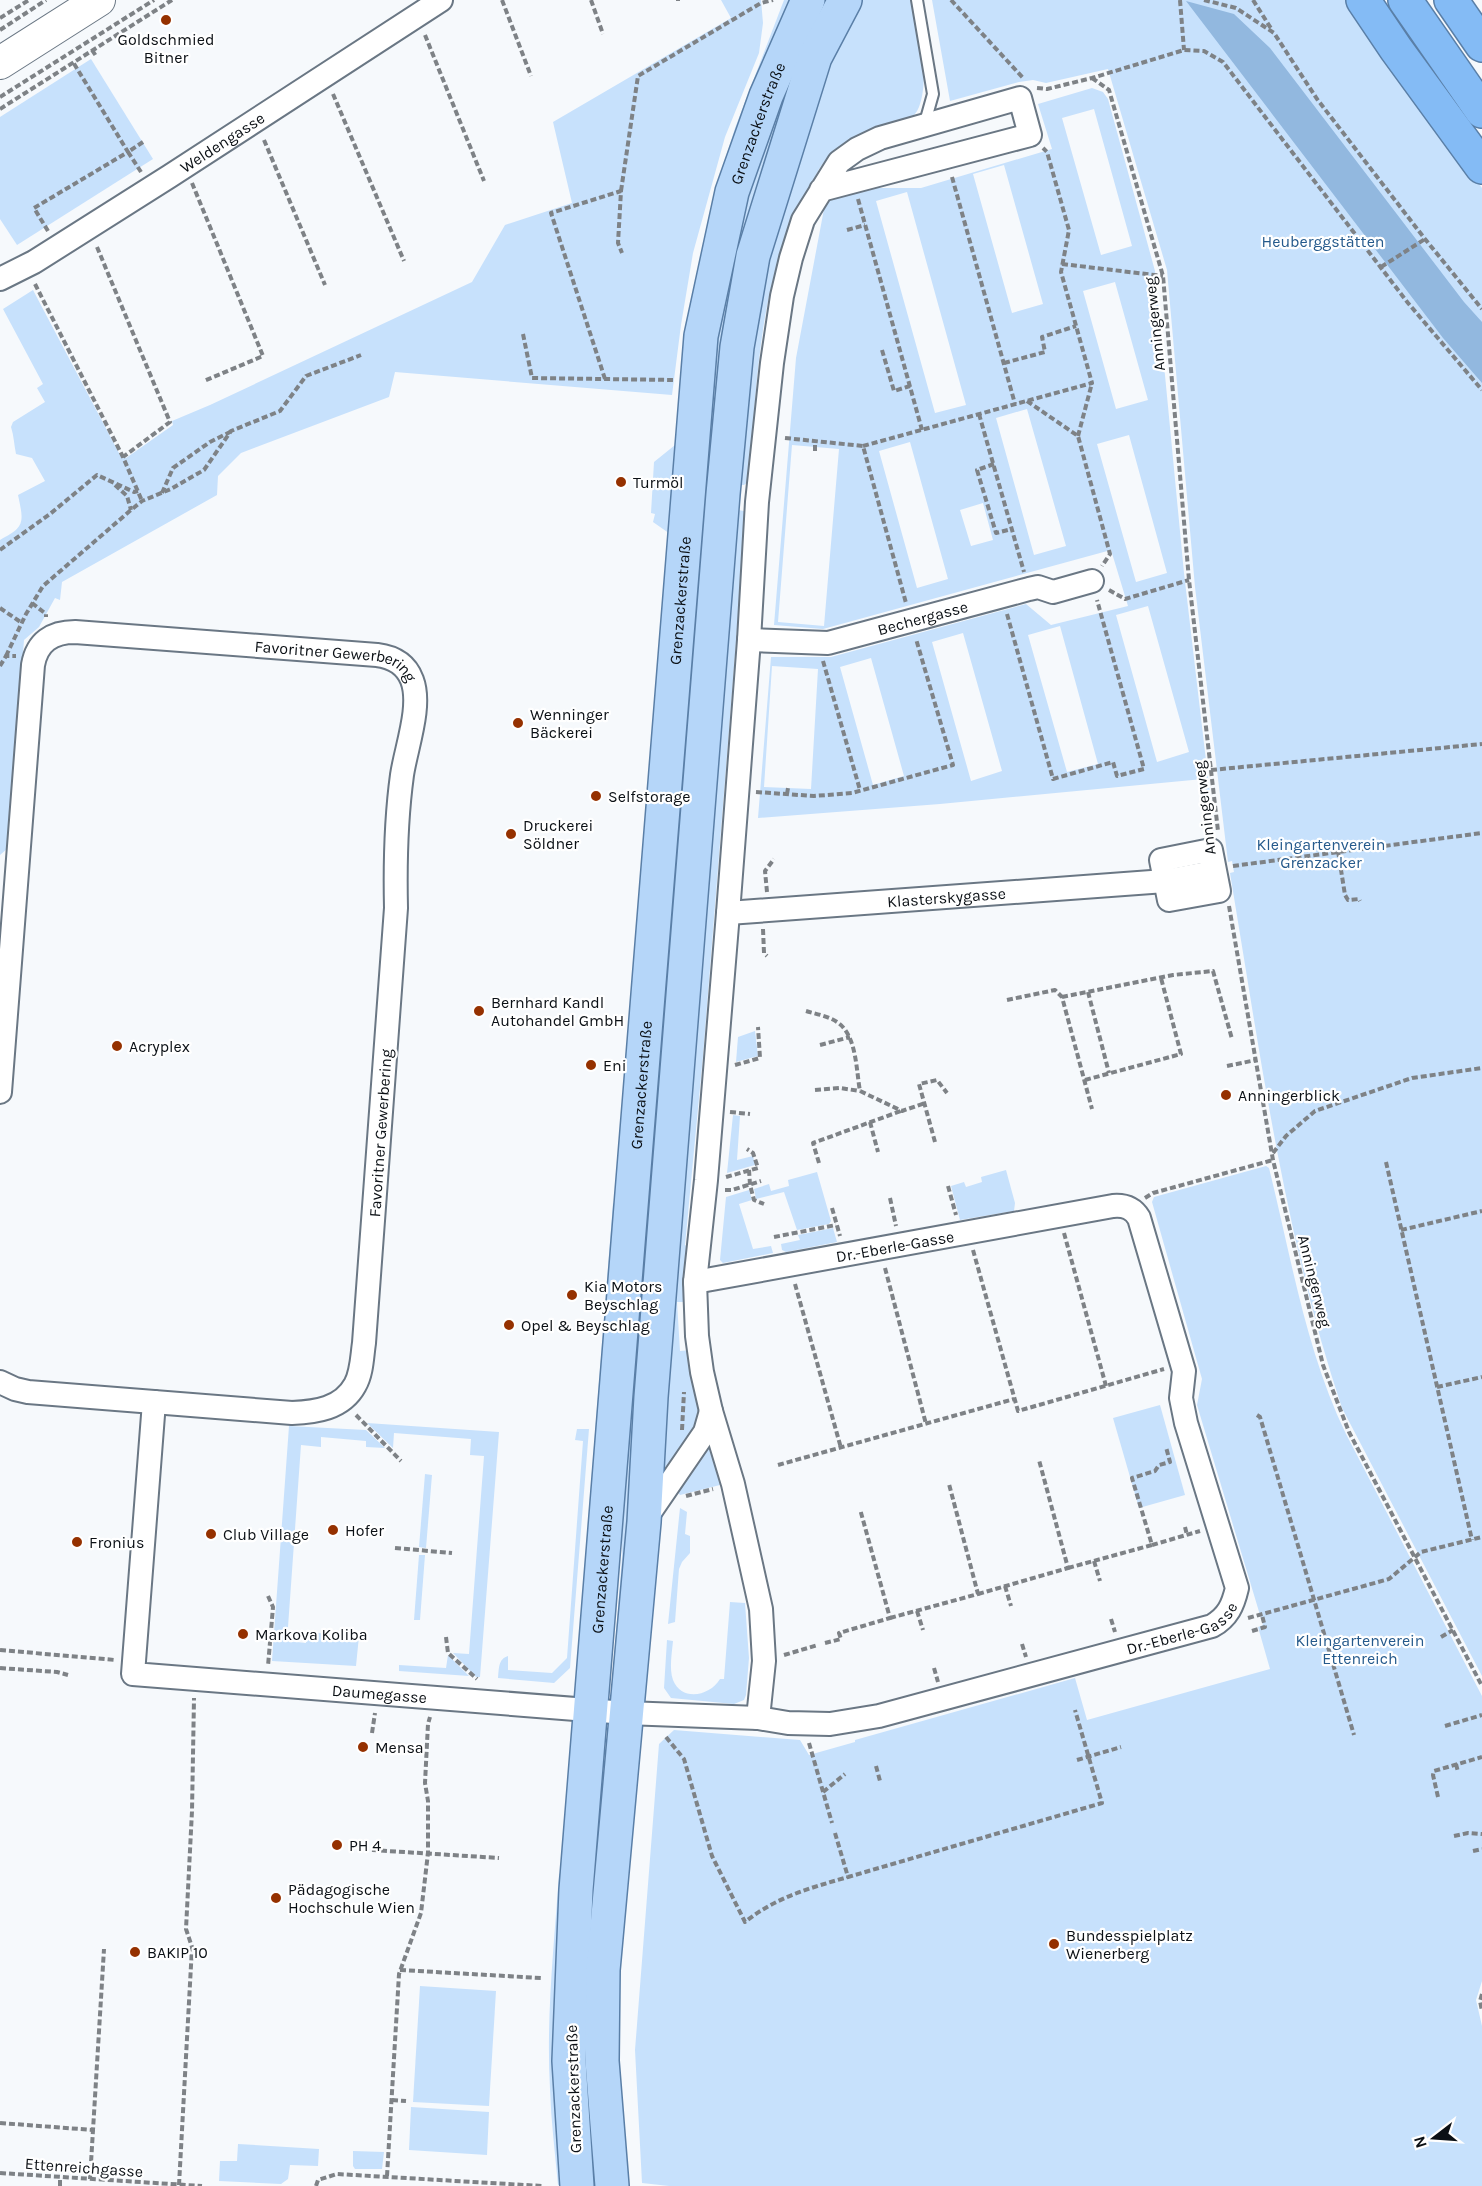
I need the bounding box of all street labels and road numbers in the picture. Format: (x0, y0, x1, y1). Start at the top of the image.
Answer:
street label: Grenzackerstraße (726, 60, 790, 187)
street label: Weldengasse (177, 108, 268, 177)
street label: Anningerweg (1140, 276, 1169, 372)
street label: Grenzackerstraße (666, 536, 695, 666)
street label: Bechergasse (875, 597, 970, 639)
street label: Favoritner Gewerbering (254, 637, 421, 685)
street label: Anningerweg (1189, 760, 1220, 856)
street label: Klasterskygasse (886, 884, 1006, 911)
street label: Grenzackerstraße (627, 1020, 656, 1150)
street label: Favoritner Gewerbering (365, 1048, 396, 1218)
street label: Dr.-Eberle-Gasse (835, 1227, 956, 1266)
street label: Anningerweg (1294, 1233, 1335, 1329)
street label: Grenzackerstraße (588, 1505, 617, 1634)
street label: Dr.-Eberle-Gasse (1124, 1599, 1242, 1659)
street label: Daumegasse (331, 1681, 428, 1707)
street label: Grenzackerstraße (562, 2024, 585, 2154)
street label: Ettenreichgasse (24, 2154, 144, 2181)

